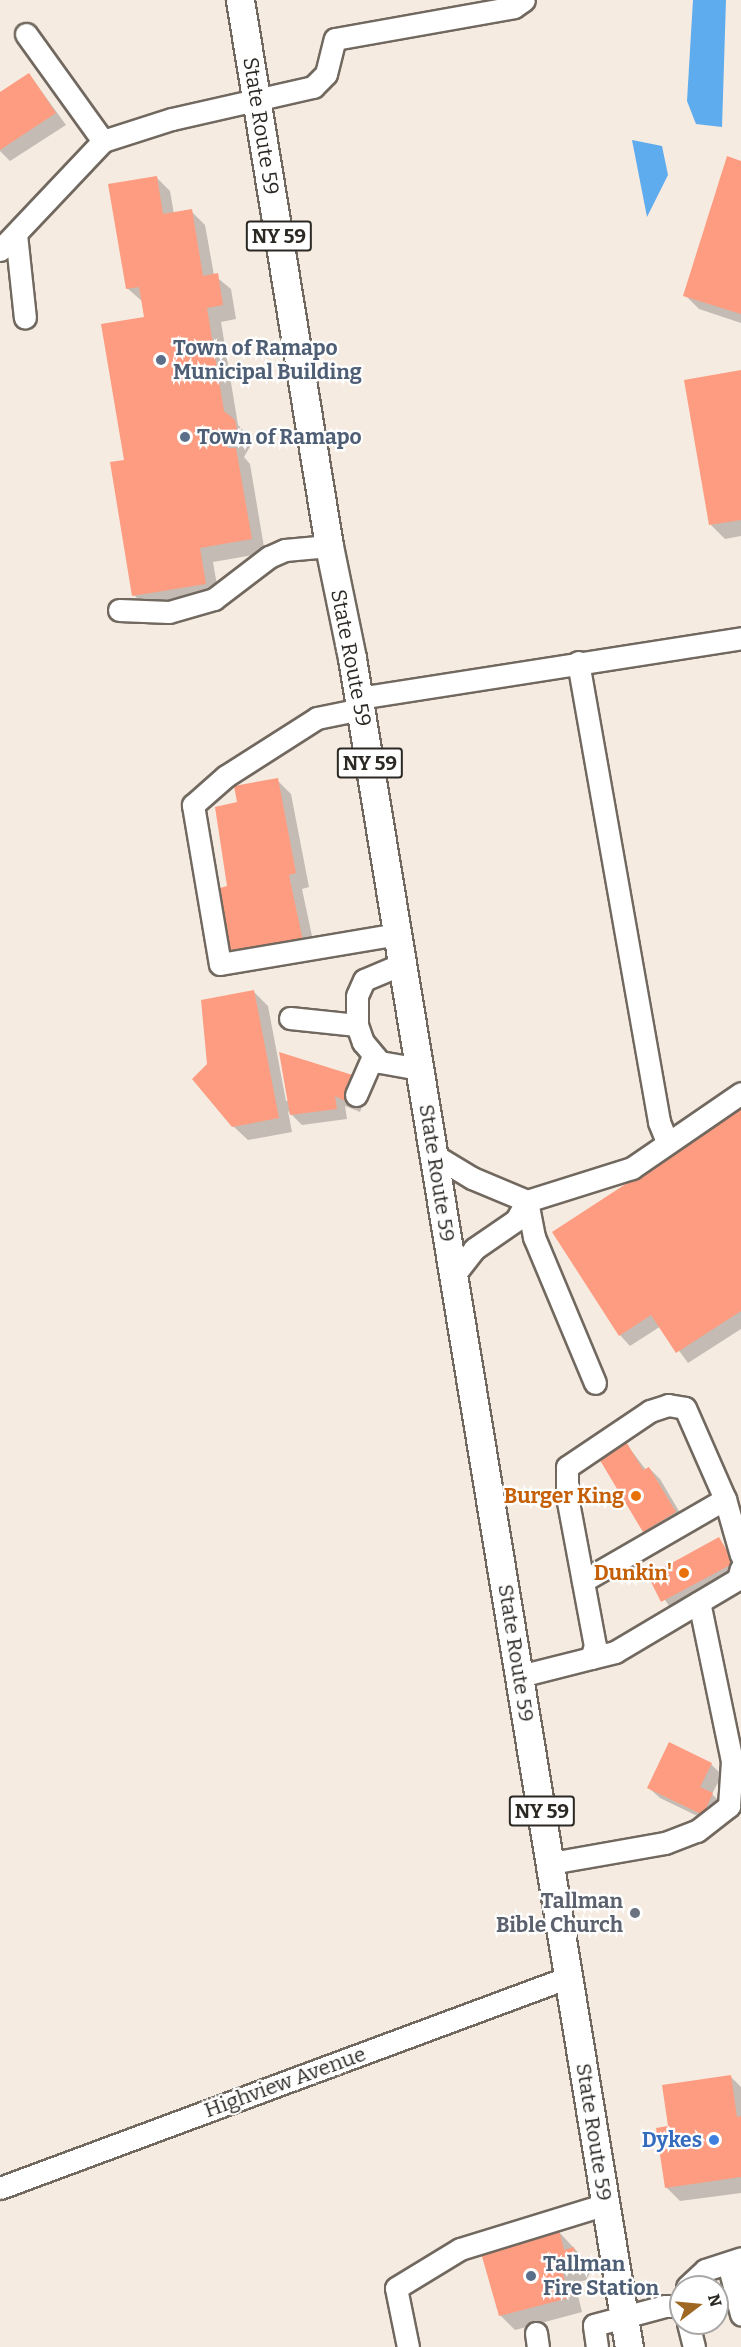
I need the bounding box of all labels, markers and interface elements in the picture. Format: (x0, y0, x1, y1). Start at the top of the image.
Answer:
street label: State Route 59 (238, 55, 284, 197)
road number: NY 59 (244, 219, 314, 253)
place label: Town of Ramapo Municipal Building (173, 335, 362, 385)
marker: Town of Ramapo Municipal Building (154, 353, 168, 367)
place label: Town of Ramapo (197, 424, 362, 450)
marker: Town of Ramapo (178, 430, 192, 444)
street label: State Route 59 (325, 587, 377, 729)
road number: NY 59 (336, 746, 404, 780)
street label: State Route 59 (414, 1102, 460, 1244)
place label: Burger King (504, 1483, 624, 1509)
marker: Burger King (629, 1489, 643, 1503)
place label: Dunkin' (594, 1560, 672, 1586)
marker: Dunkin' (677, 1566, 691, 1580)
street label: State Route 59 (493, 1582, 539, 1724)
road number: NY 59 (508, 1794, 576, 1828)
place label: Tallman Bible Church (496, 1888, 623, 1938)
marker: Tallman Bible Church (628, 1906, 642, 1920)
street label: Highview Avenue (201, 2041, 369, 2123)
street label: State Route 59 (571, 2061, 617, 2203)
place label: Dykes (642, 2127, 702, 2153)
marker: Dykes (707, 2133, 721, 2147)
place label: Tallman Fire Station (543, 2251, 659, 2301)
marker: Tallman Fire Station (524, 2269, 538, 2283)
north arrow (669, 2275, 729, 2335)
text: N (704, 2292, 726, 2309)

